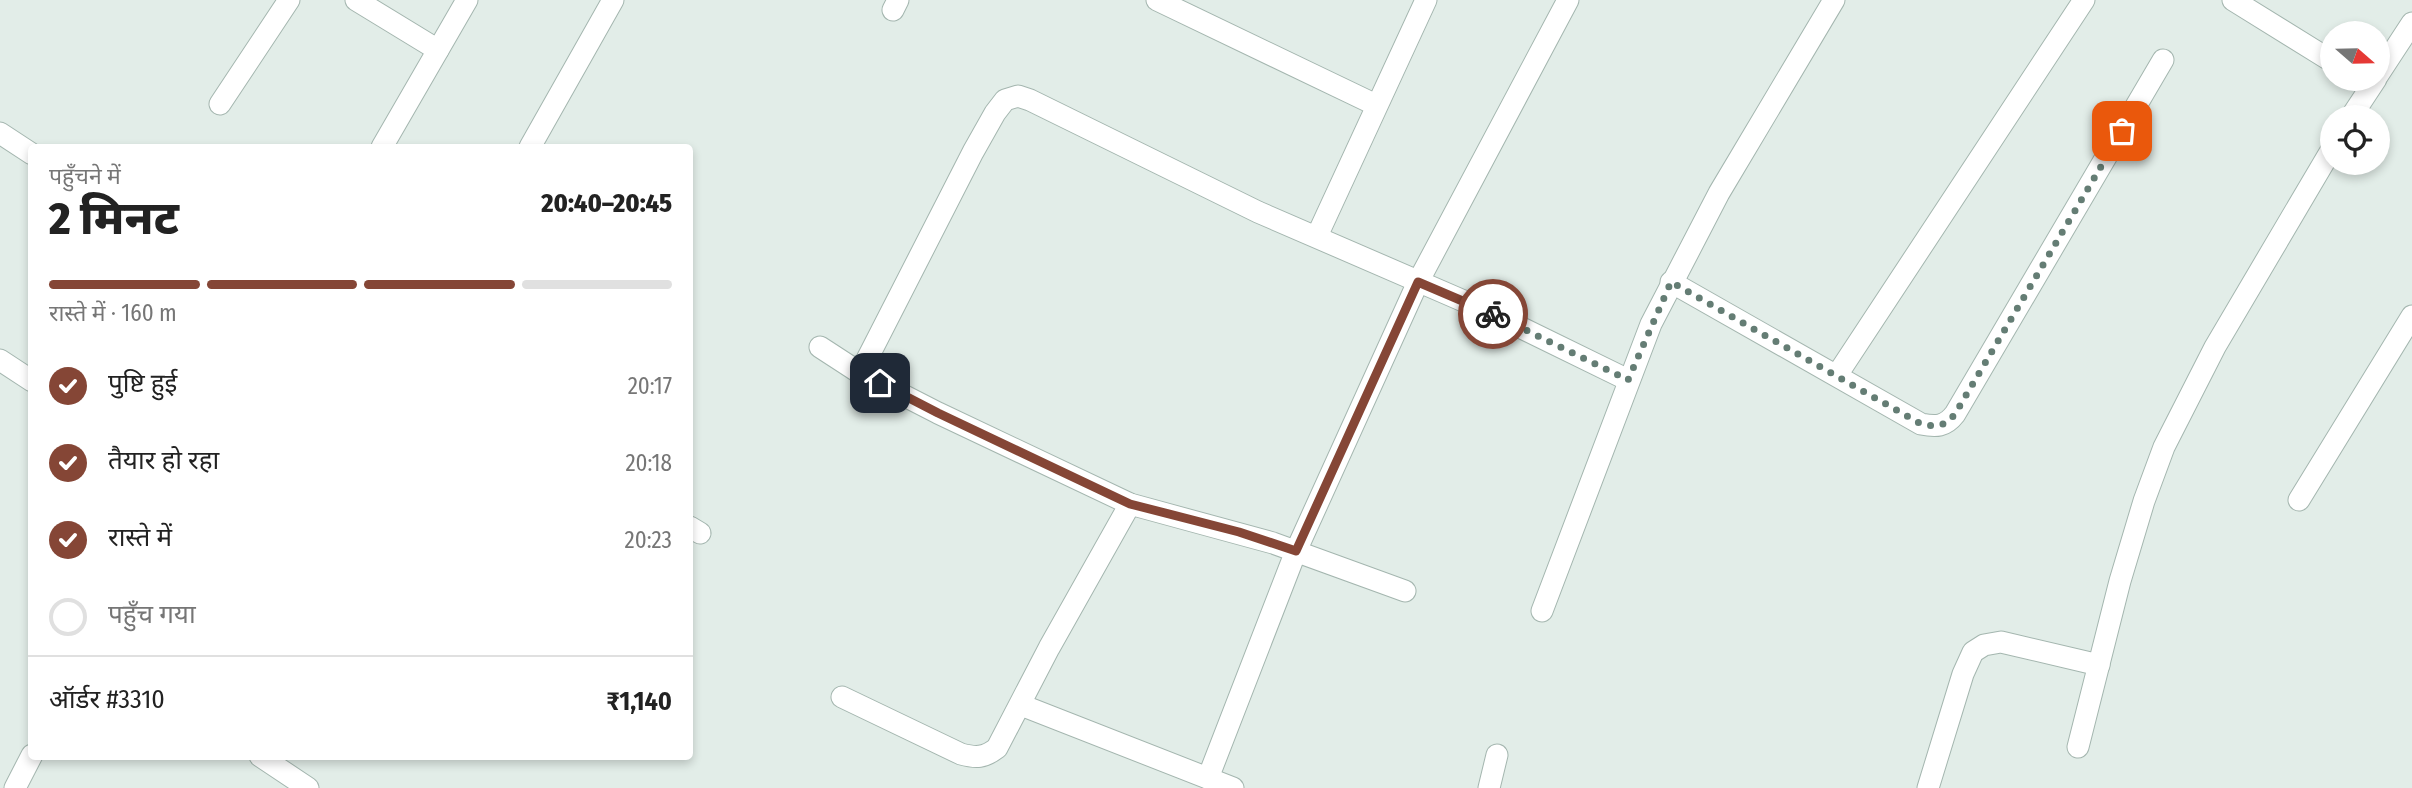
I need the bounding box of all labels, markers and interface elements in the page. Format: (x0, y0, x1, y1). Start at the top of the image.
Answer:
north arrow (2320, 21, 2390, 91)
map controls (2320, 21, 2390, 175)
pin (2092, 101, 2152, 161)
button: locate (2320, 105, 2390, 175)
icon: bag (2103, 112, 2141, 150)
text: पहुँचने में (49, 162, 121, 190)
text: 20:40–20:45 (541, 188, 672, 219)
text: 2 मिनट (49, 191, 179, 246)
courier (1458, 279, 1528, 349)
icon: bike (1474, 295, 1512, 333)
text: रास्ते में · 160 m (49, 299, 177, 327)
pin (850, 353, 910, 413)
icon: home (861, 364, 899, 402)
icon: check (49, 367, 87, 405)
text: पुष्टि हुई (108, 368, 177, 399)
text: 20:17 (628, 372, 672, 400)
icon: check (49, 444, 87, 482)
text: तैयार हो रहा (108, 445, 219, 476)
text: 20:18 (625, 449, 672, 477)
icon: check (49, 521, 87, 559)
text: रास्ते में (108, 522, 172, 553)
text: 20:23 (625, 526, 672, 554)
text: पहुँच गया (108, 599, 196, 630)
text: ऑर्डर #3310 (49, 684, 165, 715)
text: ₹1,140 (606, 686, 672, 717)

